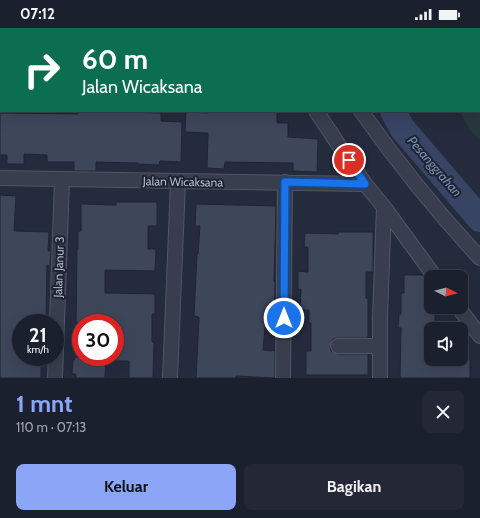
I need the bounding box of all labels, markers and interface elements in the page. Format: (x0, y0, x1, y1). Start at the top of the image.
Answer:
text: 07:12 (20, 5, 55, 23)
text: 60 m (82, 42, 148, 76)
icon: right (16, 44, 68, 96)
text: Jalan Wicaksana (82, 76, 202, 98)
water label: Pesanggrahan (404, 133, 466, 199)
pin (332, 143, 366, 177)
icon: arrive (338, 149, 360, 171)
street label: Jalan Wicaksana (142, 173, 224, 190)
street label: Jalan Janur 3 (50, 236, 67, 299)
north arrow (424, 270, 468, 314)
map controls (424, 270, 468, 366)
position arrow (263, 297, 305, 339)
speed limit sign: 30 (72, 314, 124, 366)
button: sound (424, 322, 468, 366)
text: 21 (29, 323, 47, 347)
text: km/h (27, 343, 49, 356)
text: 1 mnt (16, 389, 72, 418)
button: close (422, 391, 464, 433)
text: 110 m · 07:13 (16, 419, 86, 435)
button: Keluar (16, 464, 236, 510)
button: Bagikan (244, 464, 464, 510)

